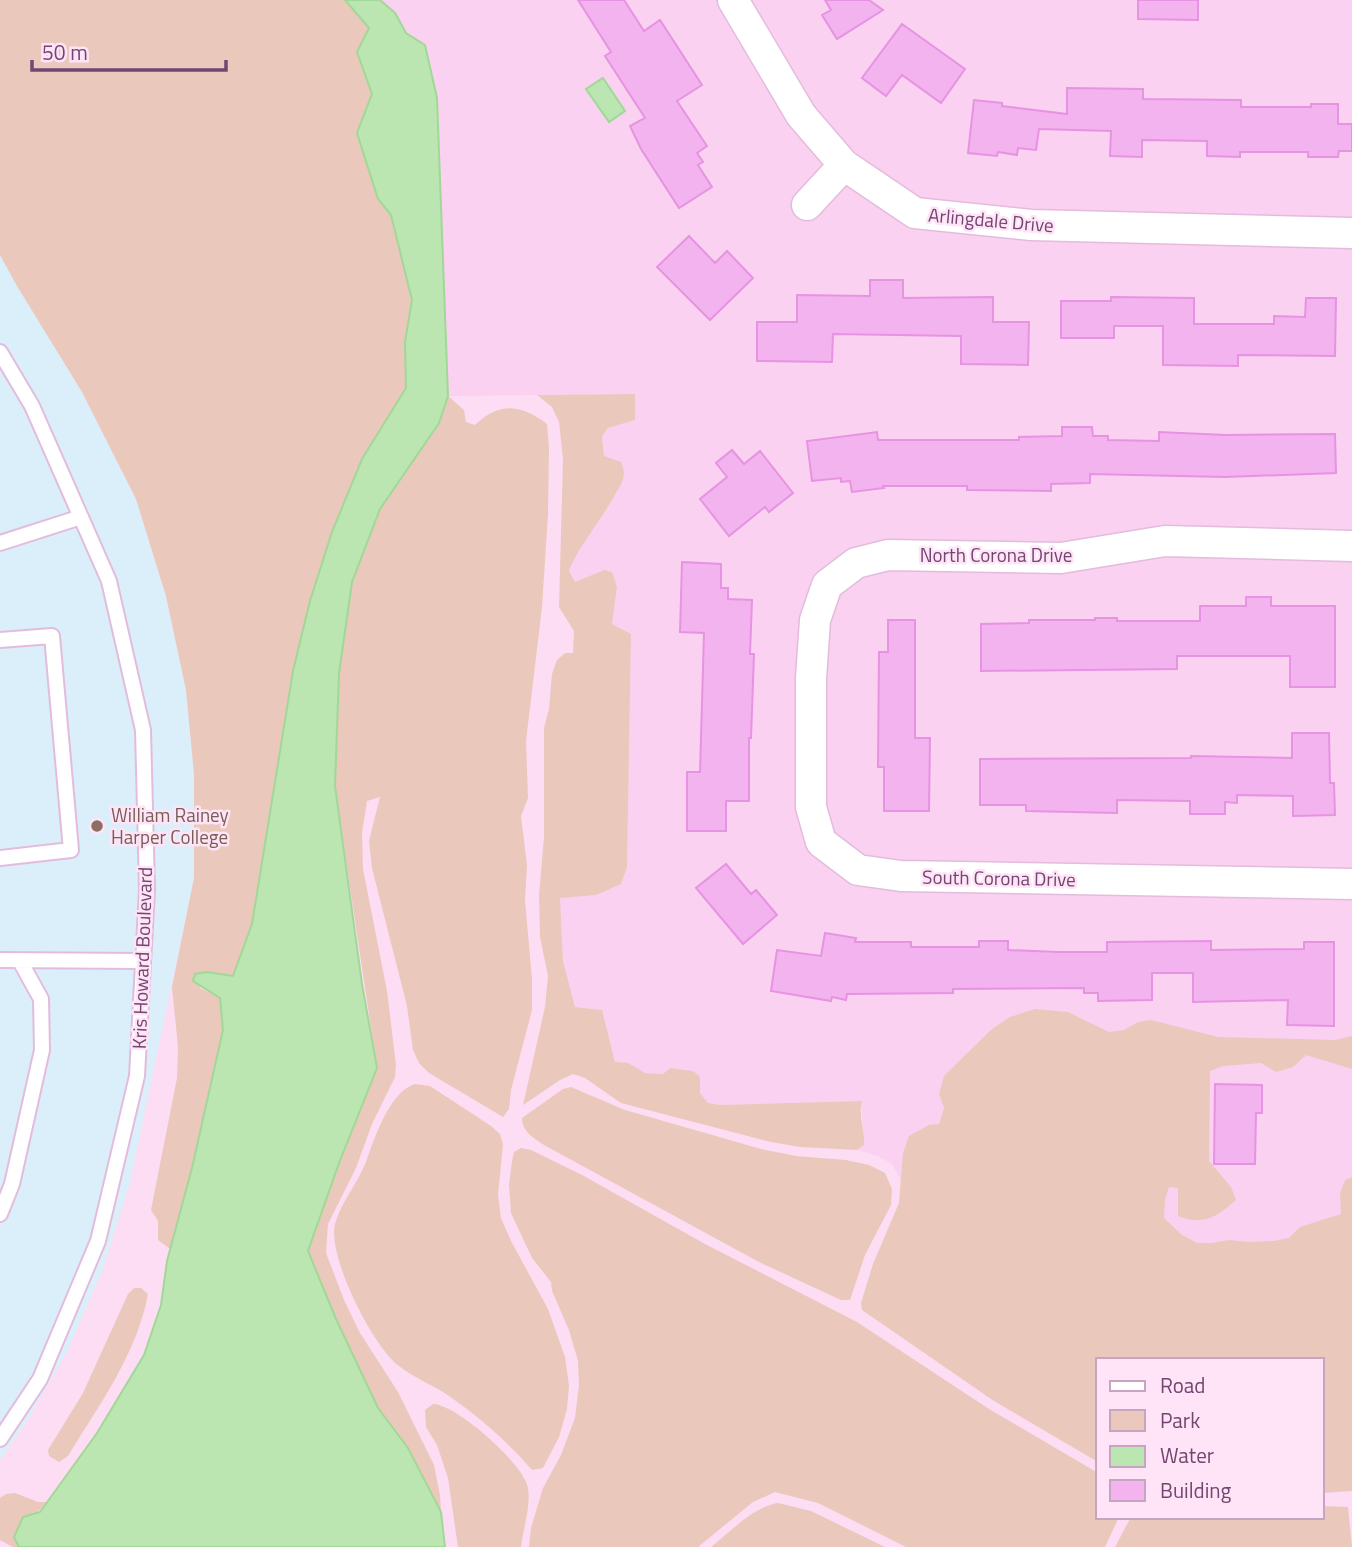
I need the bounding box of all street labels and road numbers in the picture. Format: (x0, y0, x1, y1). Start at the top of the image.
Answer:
street label: Arlingdale Drive (927, 200, 1055, 239)
street label: North Corona Drive (920, 540, 1072, 569)
street label: South Corona Drive (922, 862, 1076, 893)
street label: Kris Howard Boulevard (124, 866, 159, 1050)

